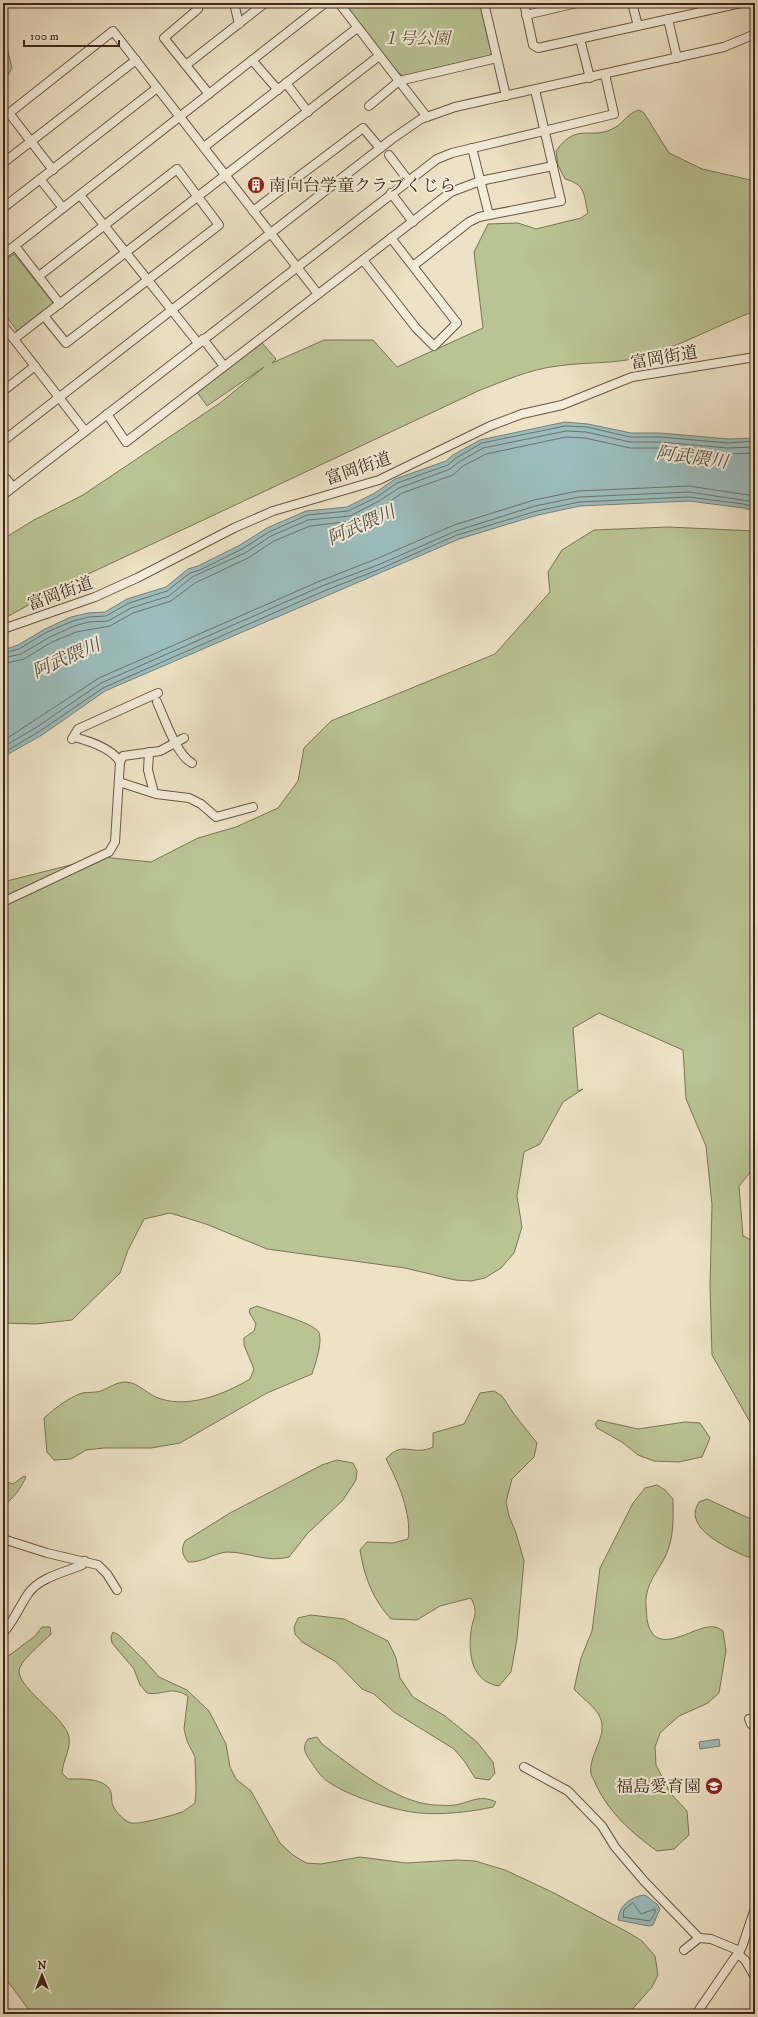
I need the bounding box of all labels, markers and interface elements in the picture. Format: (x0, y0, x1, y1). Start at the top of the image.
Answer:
scale bar (24, 22, 119, 48)
park label: １号公園 (382, 28, 453, 50)
text: 100 m (30, 29, 59, 44)
building icon: 南向台学童クラブくじら (246, 175, 266, 195)
place label: 南向台学童クラブくじら (269, 175, 456, 197)
street label: 富岡街道 (629, 341, 700, 375)
water label: 阿武隈川 (655, 442, 731, 474)
street label: 富岡街道 (323, 447, 394, 490)
water label: 阿武隈川 (324, 500, 401, 551)
street label: 富岡街道 (25, 572, 96, 616)
water label: 阿武隈川 (29, 633, 106, 684)
place label: 福島愛育園 (616, 1776, 701, 1798)
school or university icon: 福島愛育園 (704, 1776, 724, 1796)
north arrow (22, 1955, 62, 1995)
text: N (37, 1959, 47, 1973)

